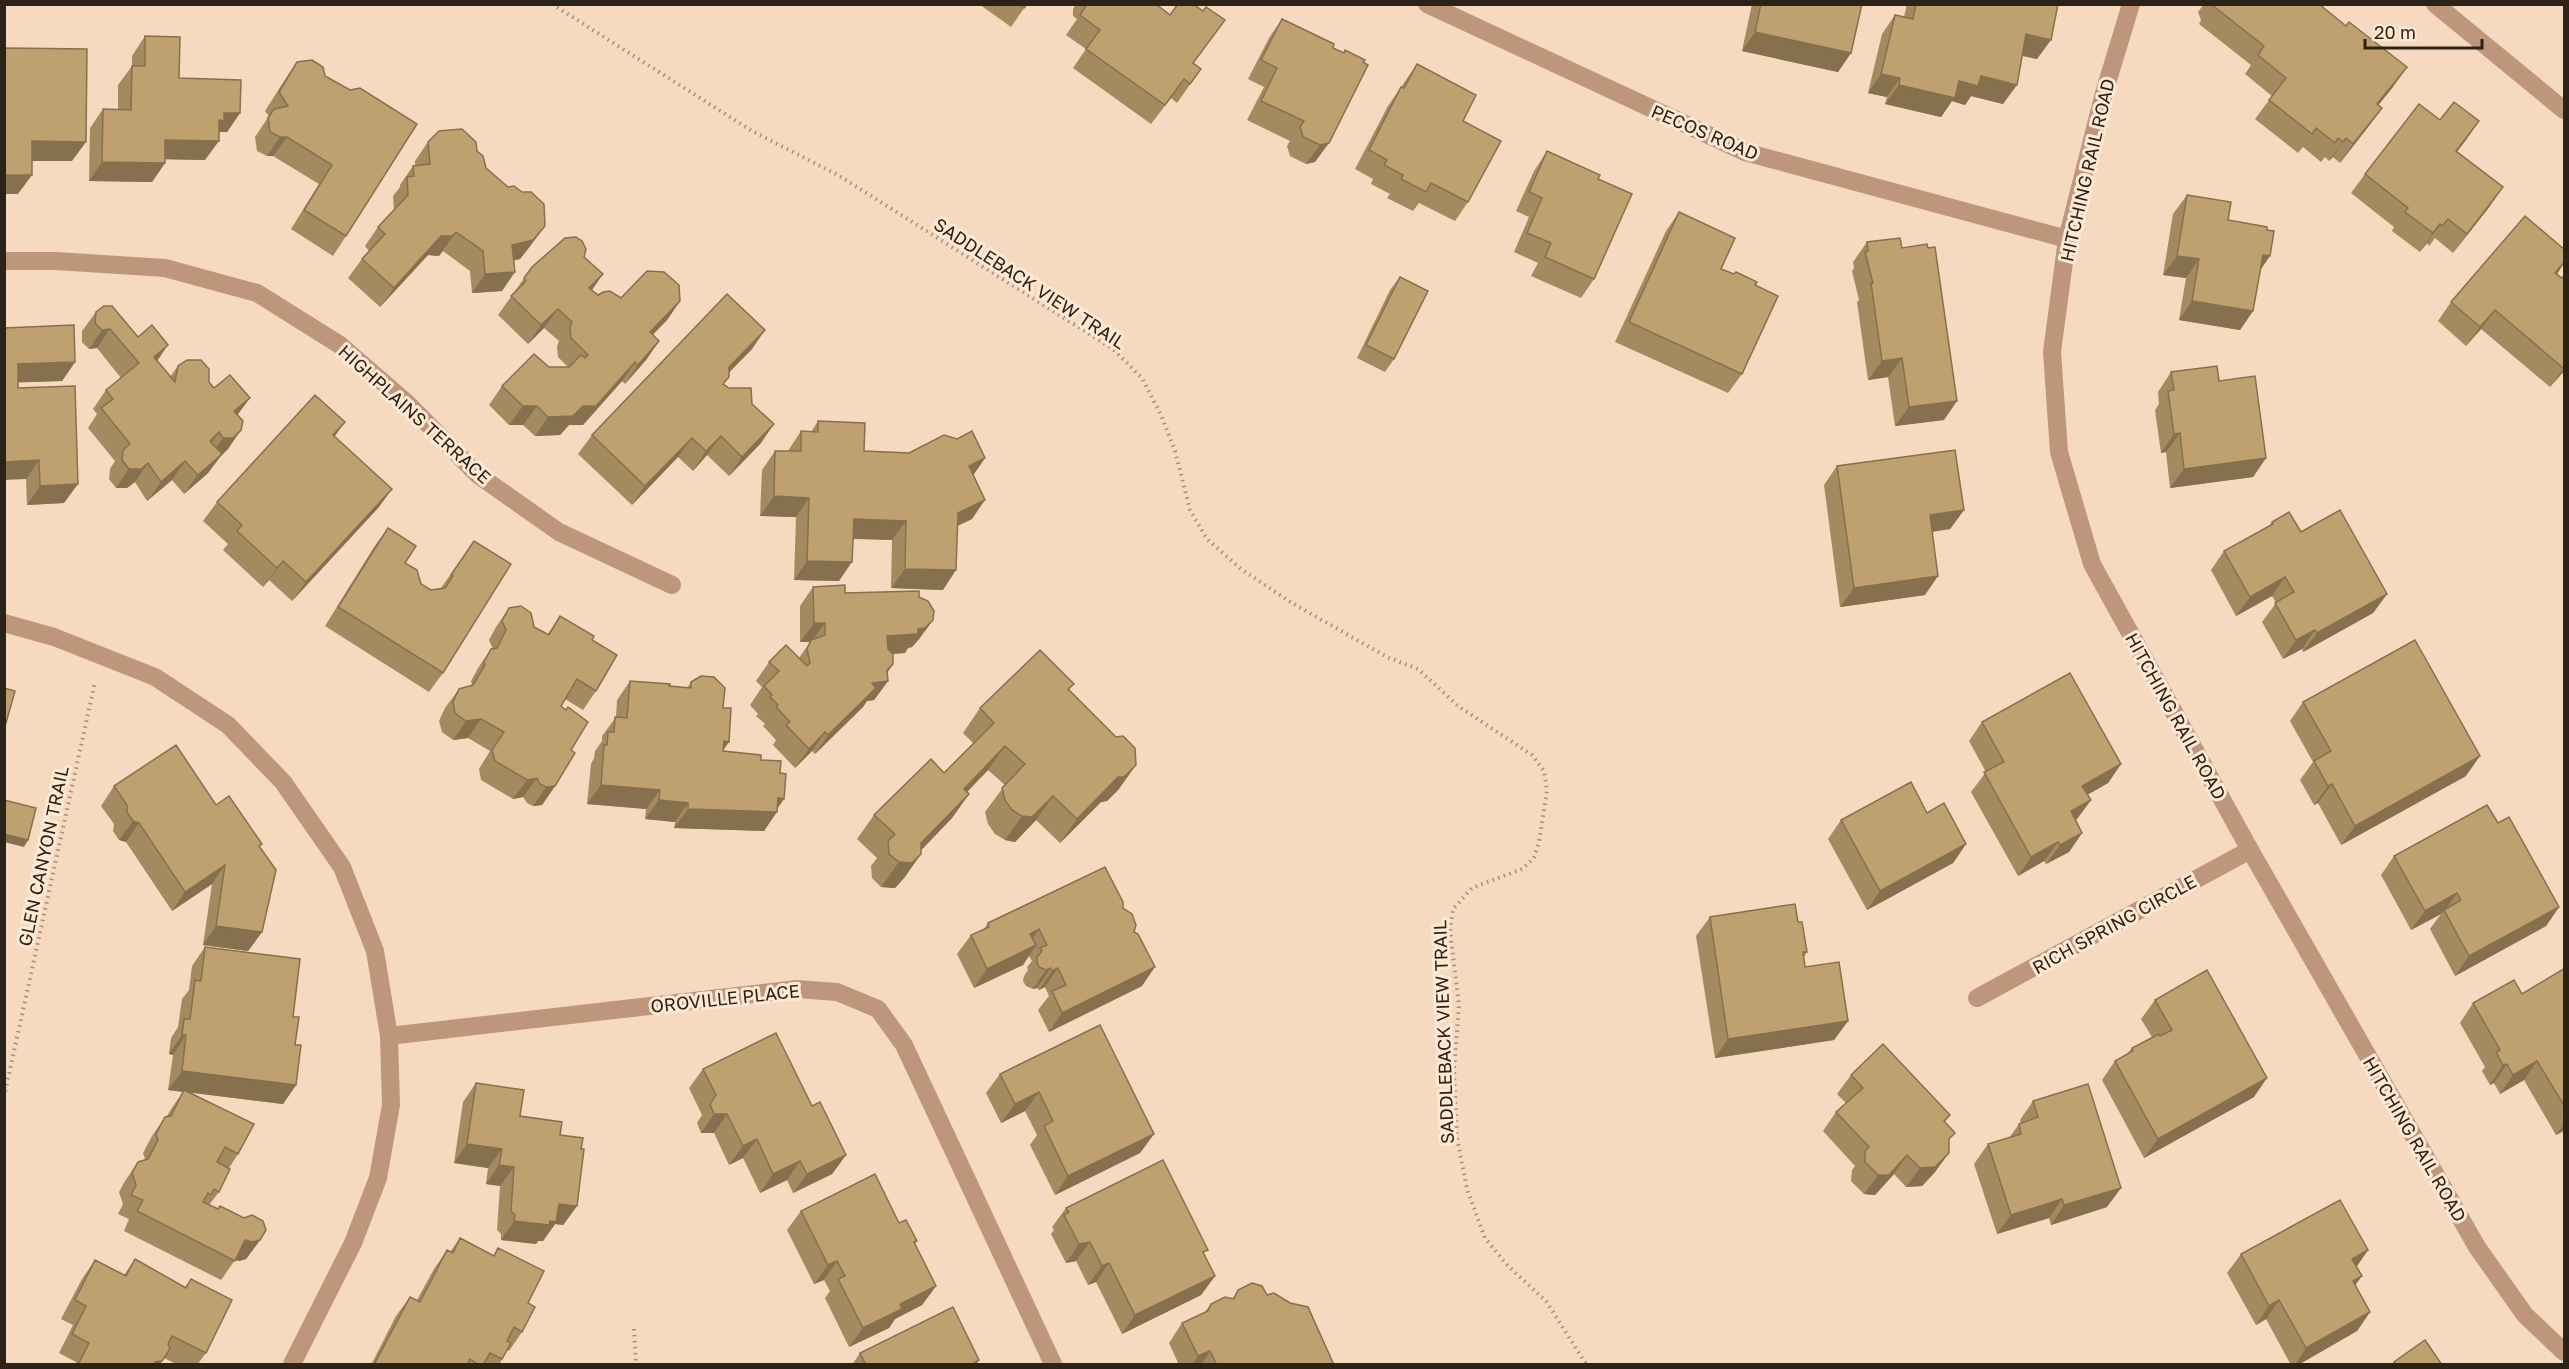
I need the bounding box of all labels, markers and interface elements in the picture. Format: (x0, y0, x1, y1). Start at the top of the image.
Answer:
scale bar (2365, 12, 2482, 50)
text: 20 m (2374, 21, 2416, 43)
street label: HITCHING RAIL ROAD (2055, 76, 2119, 264)
street label: PECOS ROAD (1648, 100, 1762, 164)
street label: SADDLEBACK VIEW TRAIL (930, 213, 1130, 353)
street label: HIGHPLAINS TERRACE (334, 340, 496, 488)
street label: HITCHING RAIL ROAD (2121, 629, 2231, 803)
street label: GLEN CANYON TRAIL (13, 764, 73, 948)
street label: RICH SPRING CIRCLE (2028, 870, 2200, 978)
street label: SADDLEBACK VIEW TRAIL (1428, 920, 1458, 1144)
street label: OROVILLE PLACE (649, 979, 801, 1017)
street label: HITCHING RAIL ROAD (2359, 1052, 2471, 1226)

